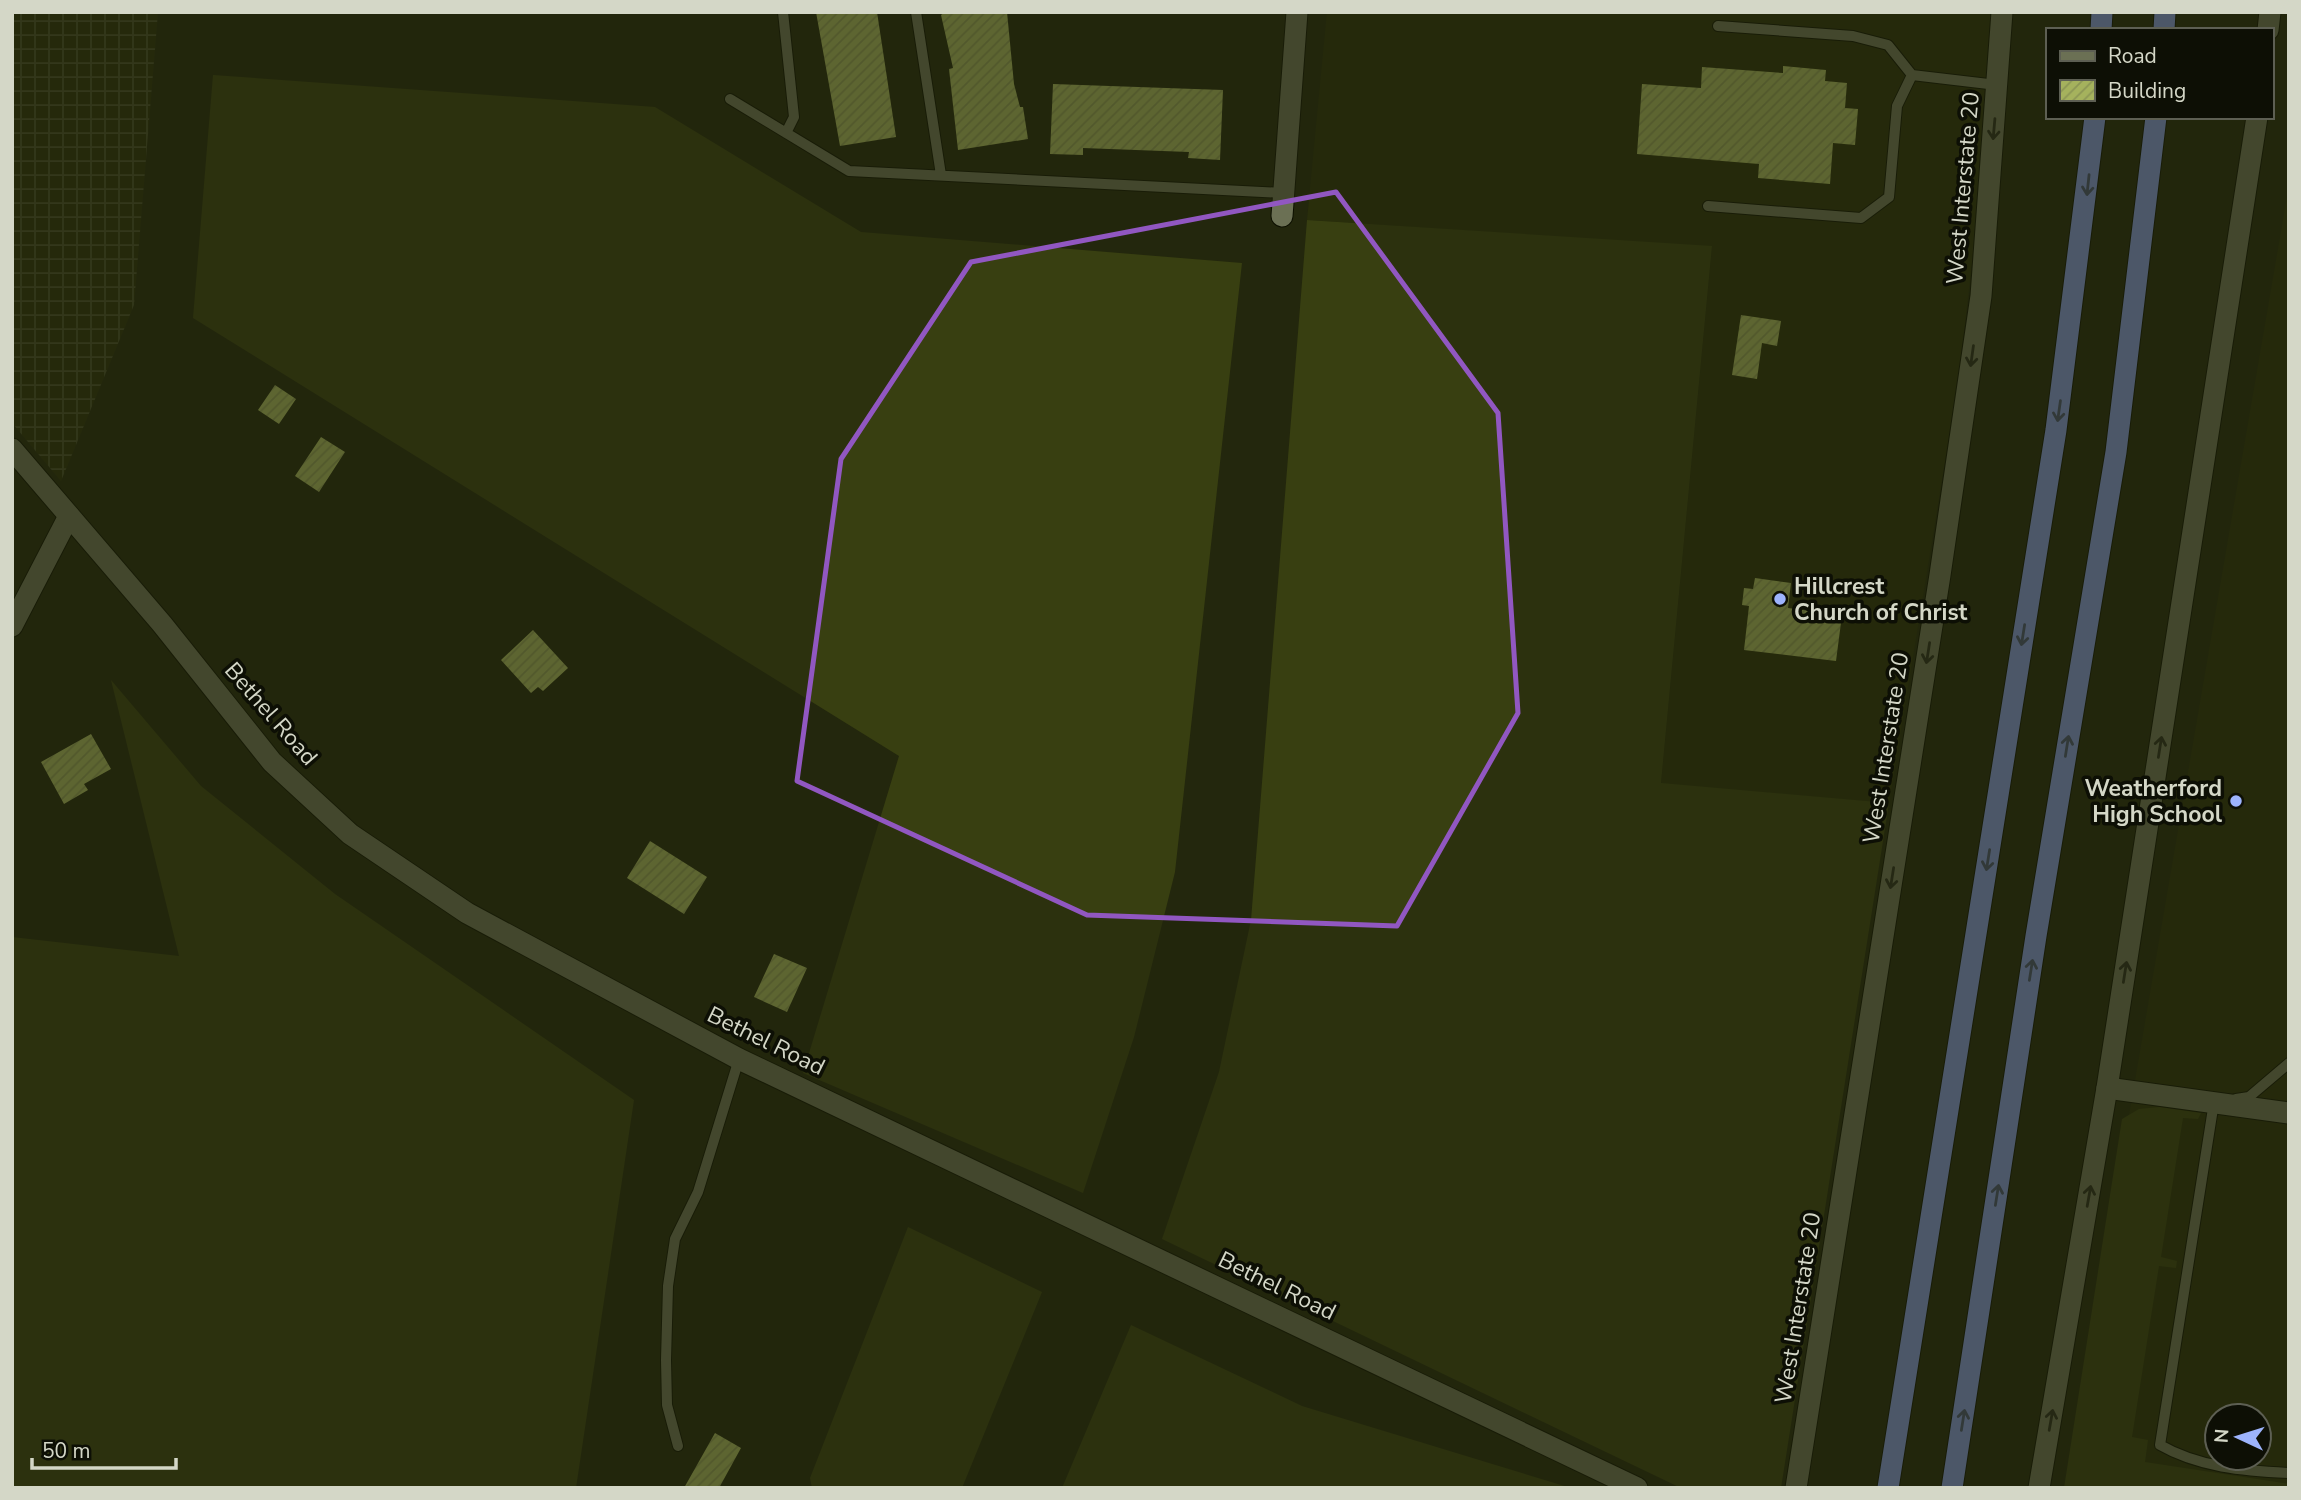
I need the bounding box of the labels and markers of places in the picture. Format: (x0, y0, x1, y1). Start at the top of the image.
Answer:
place label: Hillcrest Church of Christ (1794, 571, 1968, 628)
marker: Hillcrest Church of Christ (1772, 591, 1788, 607)
place label: Weatherford High School (2084, 773, 2223, 830)
marker: Weatherford High School (2228, 793, 2244, 809)

